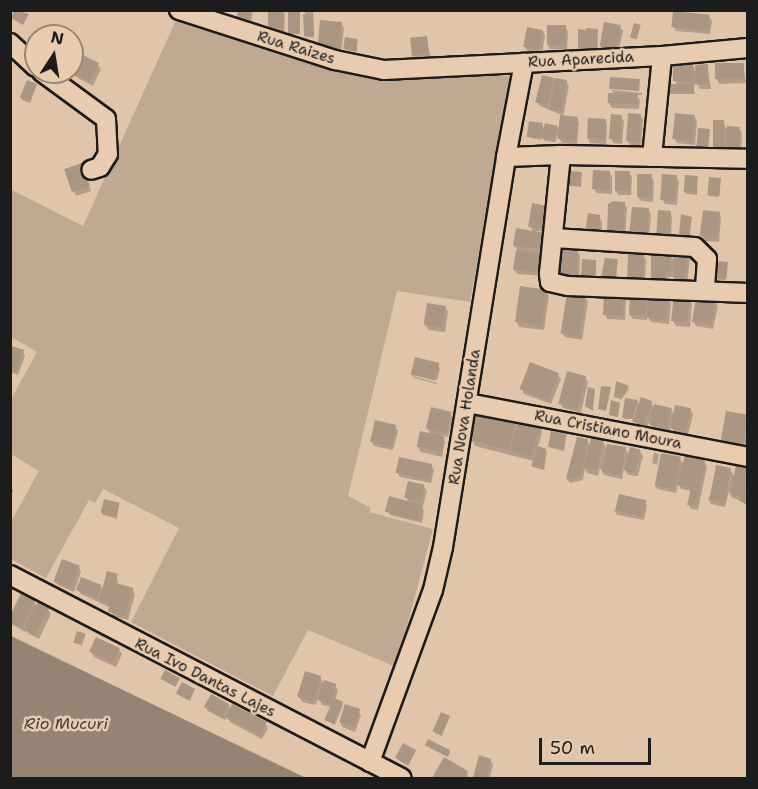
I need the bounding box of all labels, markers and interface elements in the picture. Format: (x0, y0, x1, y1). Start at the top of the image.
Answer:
north arrow (24, 24, 84, 84)
text: N (49, 26, 66, 49)
street label: Rua Raizes (255, 28, 337, 68)
street label: Rua Aparecida (528, 48, 634, 72)
street label: Rua Nova Holanda (445, 348, 485, 486)
street label: Rua Cristiano Moura (533, 407, 683, 453)
street label: Rua Ivo Dantas Lajes (132, 635, 278, 721)
water label: Rio Mucuri (24, 714, 108, 734)
scale bar (542, 726, 654, 764)
text: 50 m (550, 736, 595, 760)

